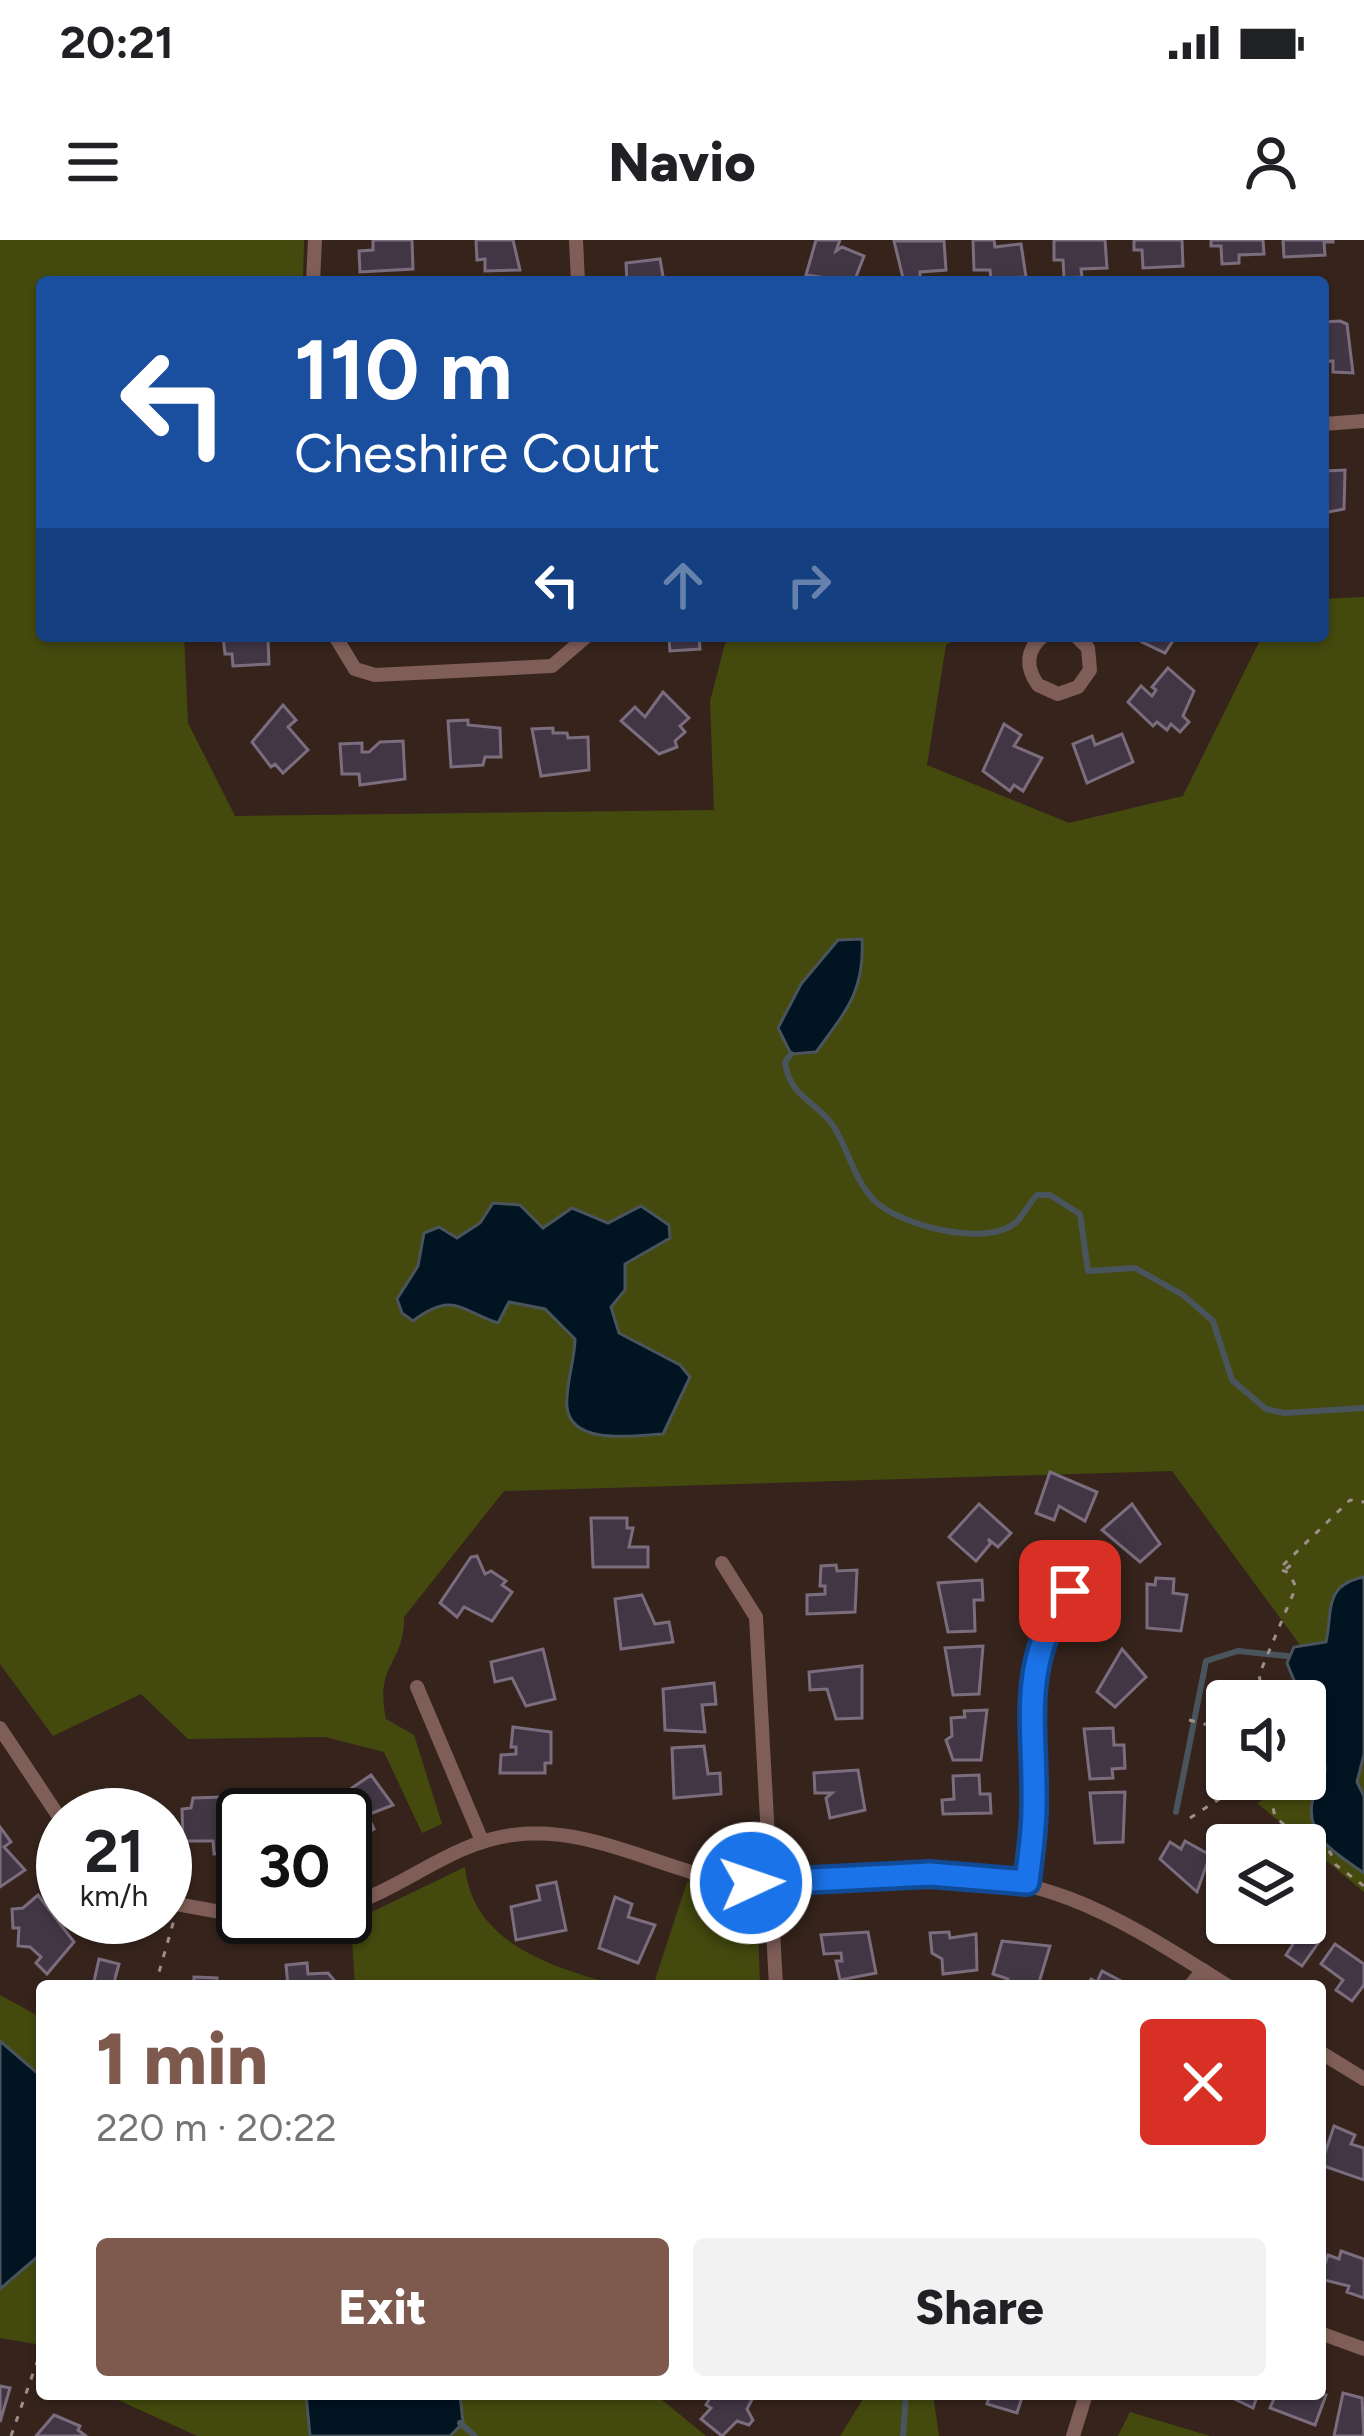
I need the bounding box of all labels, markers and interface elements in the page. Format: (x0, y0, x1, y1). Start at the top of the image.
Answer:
text: 20:21 (60, 15, 174, 69)
icon: menu (60, 129, 126, 195)
icon: person (1238, 129, 1304, 195)
text: Navio (608, 130, 756, 195)
text: 110 m (294, 319, 513, 420)
icon: left (96, 324, 252, 480)
text: Cheshire Court (294, 421, 661, 486)
icon: left (524, 552, 590, 618)
icon: ahead (650, 552, 716, 618)
icon: right (776, 552, 842, 618)
pin (1019, 1540, 1121, 1642)
icon: arrive (1037, 1558, 1103, 1624)
map controls (1206, 1680, 1326, 1944)
button: sound (1206, 1680, 1326, 1800)
speed limit sign: 30 (216, 1788, 372, 1944)
text: 21 (84, 1815, 144, 1887)
position arrow (688, 1820, 814, 1946)
button: layers (1206, 1824, 1326, 1944)
text: km/h (80, 1877, 148, 1914)
text: 1 min (96, 2016, 268, 2102)
button: close (1140, 2019, 1266, 2145)
text: 220 m · 20:22 (96, 2104, 337, 2151)
button: Exit (96, 2238, 669, 2376)
button: Share (693, 2238, 1266, 2376)

